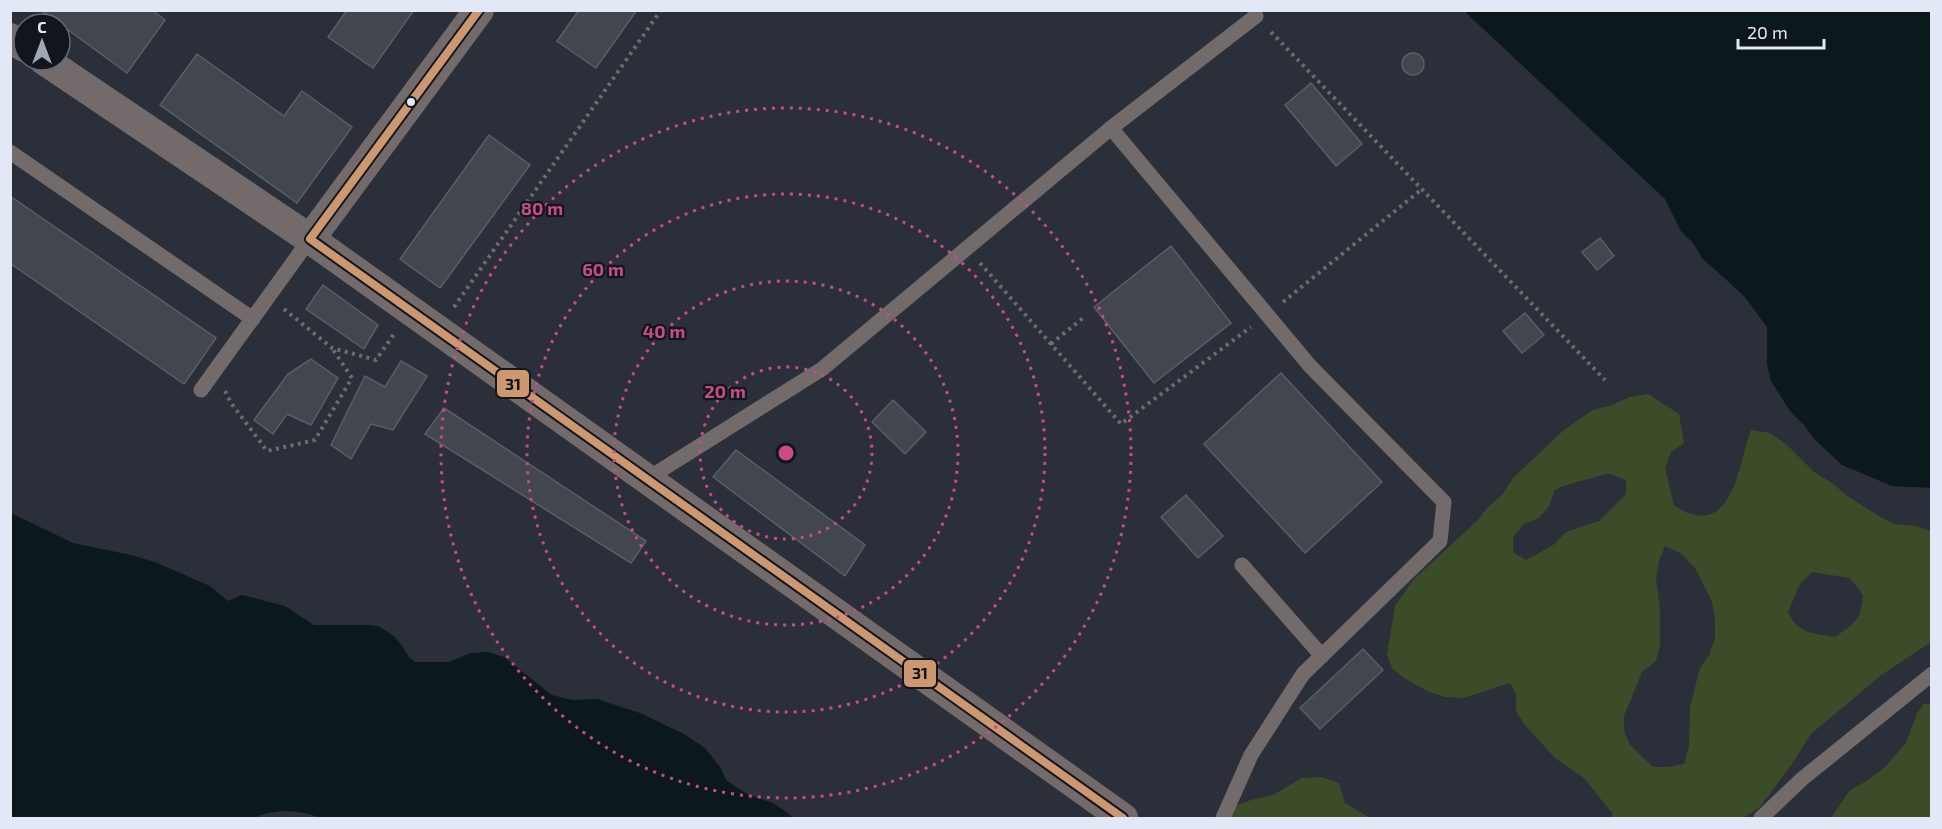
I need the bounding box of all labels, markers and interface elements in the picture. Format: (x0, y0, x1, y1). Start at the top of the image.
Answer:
north arrow (12, 12, 72, 72)
scale bar (1738, 12, 1824, 50)
text: С (37, 17, 47, 36)
text: 20 m (1747, 21, 1788, 43)
unlabelled marker (405, 96, 417, 108)
text: 80 m (521, 197, 563, 219)
text: 60 m (582, 258, 624, 280)
text: 40 m (643, 320, 685, 342)
line badge: 31 (496, 369, 530, 398)
text: 31 (505, 374, 521, 393)
text: 20 m (704, 380, 746, 402)
centre of rings (776, 443, 796, 463)
line badge: 31 (903, 659, 937, 688)
text: 31 (912, 663, 928, 682)

